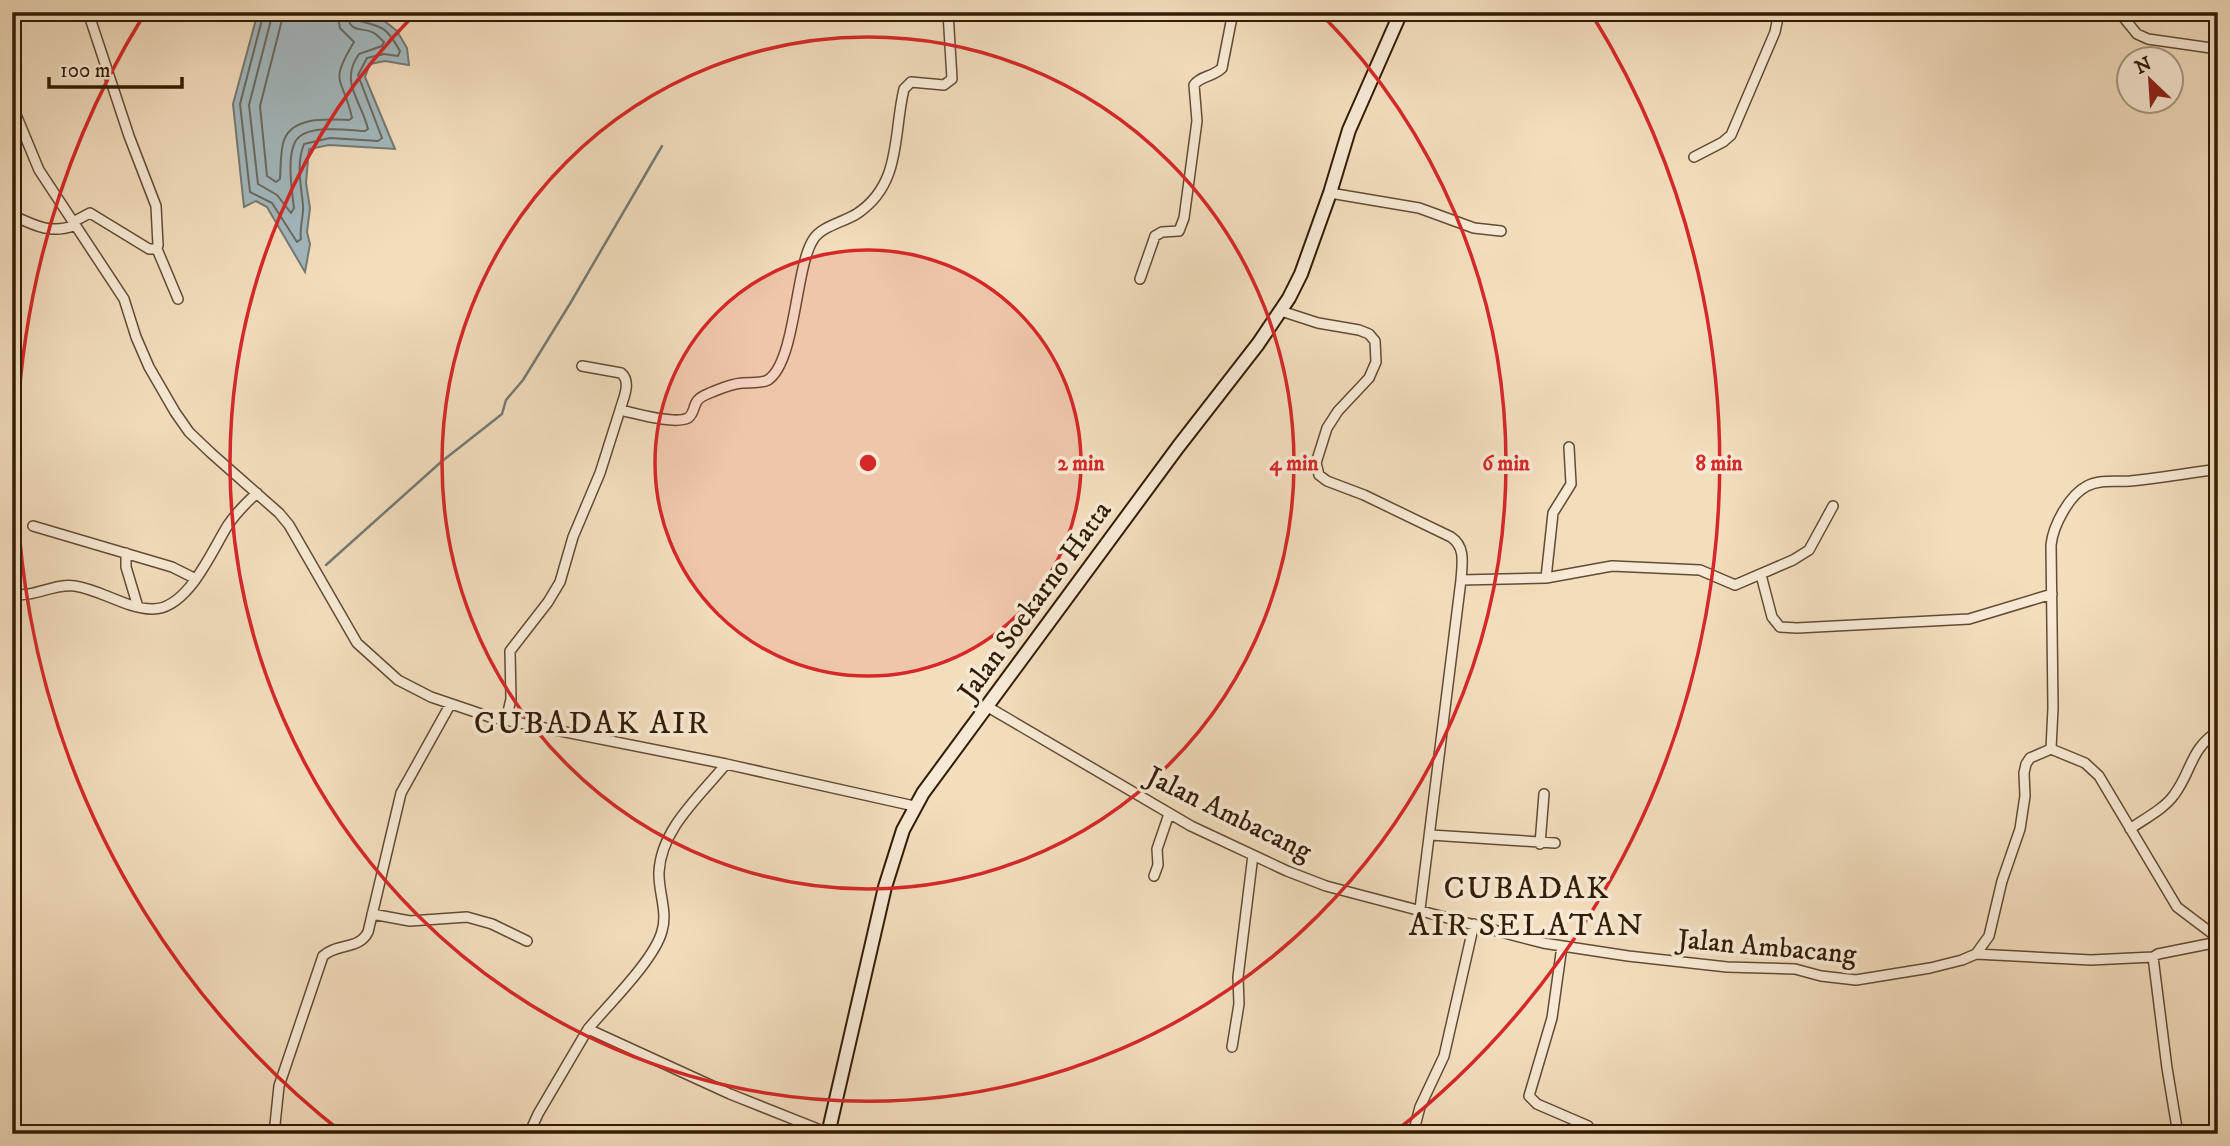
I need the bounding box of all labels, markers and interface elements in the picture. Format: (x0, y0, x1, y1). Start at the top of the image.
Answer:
scale bar (49, 46, 182, 90)
north arrow (2114, 46, 2184, 116)
text: N (2132, 52, 2156, 80)
text: 100 m (60, 58, 111, 84)
centre of rings (856, 451, 880, 475)
text: 2 min (1058, 451, 1106, 477)
text: 4 min (1270, 451, 1319, 477)
text: 6 min (1482, 451, 1531, 477)
text: 8 min (1695, 451, 1744, 477)
street label: Jalan Soekarno Hatta (949, 494, 1119, 710)
district label: CUBADAK AIR (474, 704, 710, 744)
street label: Jalan Ambacang (1138, 758, 1318, 869)
district label: CUBADAK AIR SELATAN (1409, 869, 1645, 946)
street label: Jalan Ambacang (1673, 921, 1858, 972)

